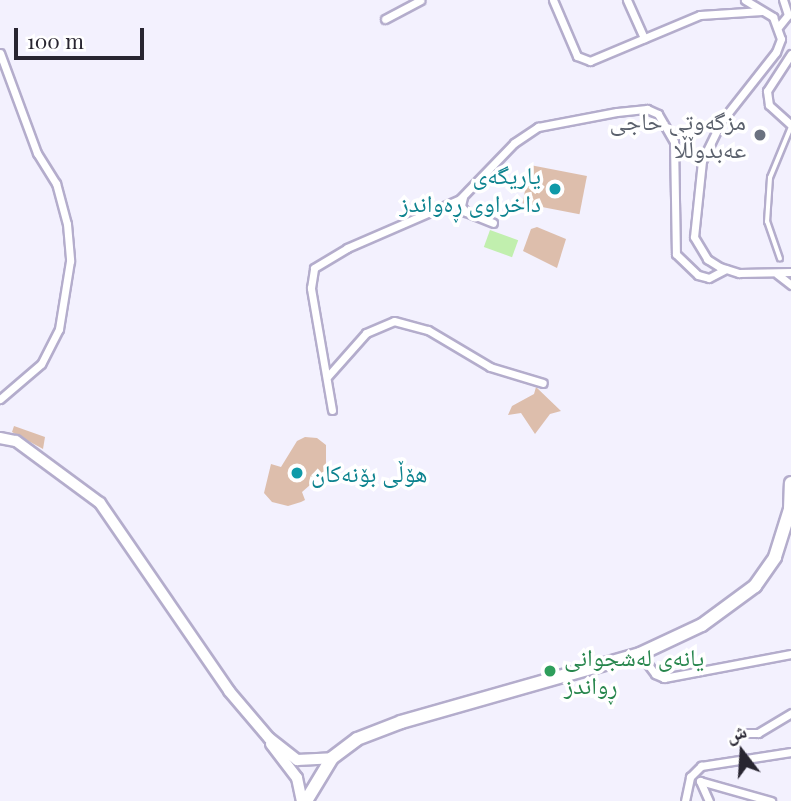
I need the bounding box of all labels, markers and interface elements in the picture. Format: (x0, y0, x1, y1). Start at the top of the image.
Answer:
scale bar (18, 14, 147, 58)
text: 100 m (27, 26, 84, 54)
place label: مزگەوتی حاجی عەبدوڵڵا (610, 107, 746, 163)
marker: مزگەوتی حاجی عەبدوڵڵا (752, 127, 768, 143)
place label: یاریگەی داخراوی ڕەواندز (399, 161, 541, 217)
marker: یاریگەی داخراوی ڕەواندز (547, 181, 563, 197)
place label: هۆڵی بۆنەکان (311, 459, 427, 487)
marker: هۆڵی بۆنەکان (289, 465, 305, 481)
place label: یانەی لەشجوانی ڕواندز (564, 643, 704, 699)
marker: یانەی لەشجوانی ڕواندز (542, 663, 558, 679)
north arrow (707, 717, 777, 787)
text: ش (722, 717, 749, 747)

